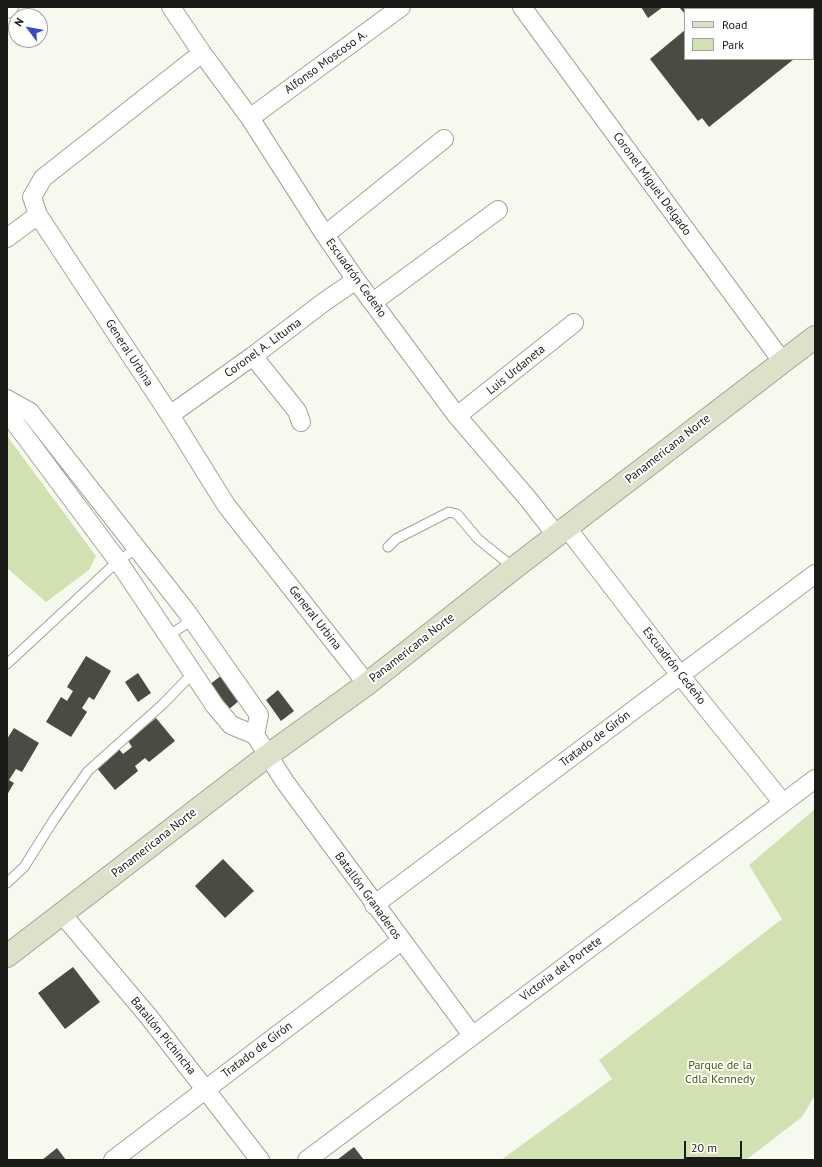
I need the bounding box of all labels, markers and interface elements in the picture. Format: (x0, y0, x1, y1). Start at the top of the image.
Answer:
north arrow (8, 8, 48, 48)
legend (684, 8, 814, 60)
text: N (11, 15, 27, 29)
text: Road (722, 17, 747, 32)
street label: Alfonso Moscoso A. (282, 27, 370, 97)
text: Park (722, 37, 744, 52)
street label: Coronel Miguel Delgado (610, 130, 694, 238)
street label: Escuadrón Cedeño (323, 236, 389, 320)
street label: Coronel A. Lituma (222, 315, 304, 381)
street label: General Urbina (102, 317, 156, 389)
street label: Luis Urdaneta (484, 342, 548, 398)
street label: Panamericana Norte (623, 411, 713, 487)
street label: General Urbina (286, 583, 344, 653)
street label: Panamericana Norte (367, 610, 457, 686)
street label: Escuadrón Cedeño (639, 624, 709, 708)
street label: Tratado de Girón (557, 708, 633, 770)
street label: Panamericana Norte (109, 805, 199, 881)
street label: Batallón Granaderos (332, 850, 404, 942)
street label: Victoria del Portete (517, 934, 605, 1004)
street label: Batallón Pichincha (127, 994, 199, 1078)
street label: Tratado de Girón (219, 1019, 295, 1081)
park label: Parque de la Cdla Kennedy (685, 1059, 755, 1087)
scale bar (686, 1133, 744, 1159)
text: 20 m (691, 1140, 717, 1155)

